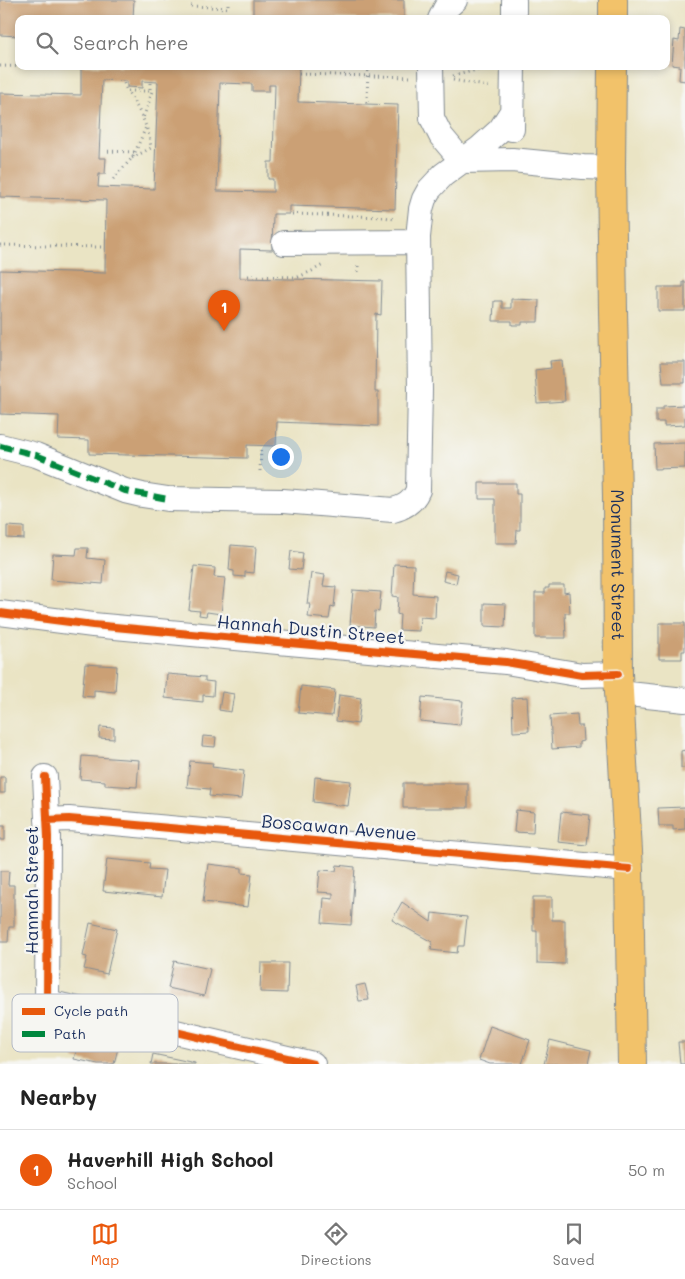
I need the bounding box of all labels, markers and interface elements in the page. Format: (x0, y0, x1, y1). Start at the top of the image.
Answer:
search box (15, 15, 670, 70)
icon: search (33, 29, 61, 57)
text: Search here (73, 30, 189, 55)
pin: 1 (208, 290, 240, 331)
your location (268, 444, 294, 470)
street label: Monument Street (606, 489, 631, 641)
street label: Hannah Dustin Street (216, 609, 406, 649)
street label: Boscawan Avenue (261, 808, 418, 846)
street label: Hannah Street (19, 826, 43, 954)
legend (12, 994, 178, 1052)
text: Cycle path (54, 1001, 128, 1020)
text: Path (54, 1024, 85, 1043)
text: Nearby (20, 1083, 97, 1110)
text: Haverhill High School (67, 1147, 273, 1172)
text: 1 (32, 1159, 40, 1180)
text: 50 m (628, 1159, 665, 1180)
text: School (67, 1172, 117, 1193)
tab: Map (91, 1220, 119, 1269)
tab: Directions (300, 1220, 372, 1269)
tab: Saved (553, 1220, 594, 1269)

